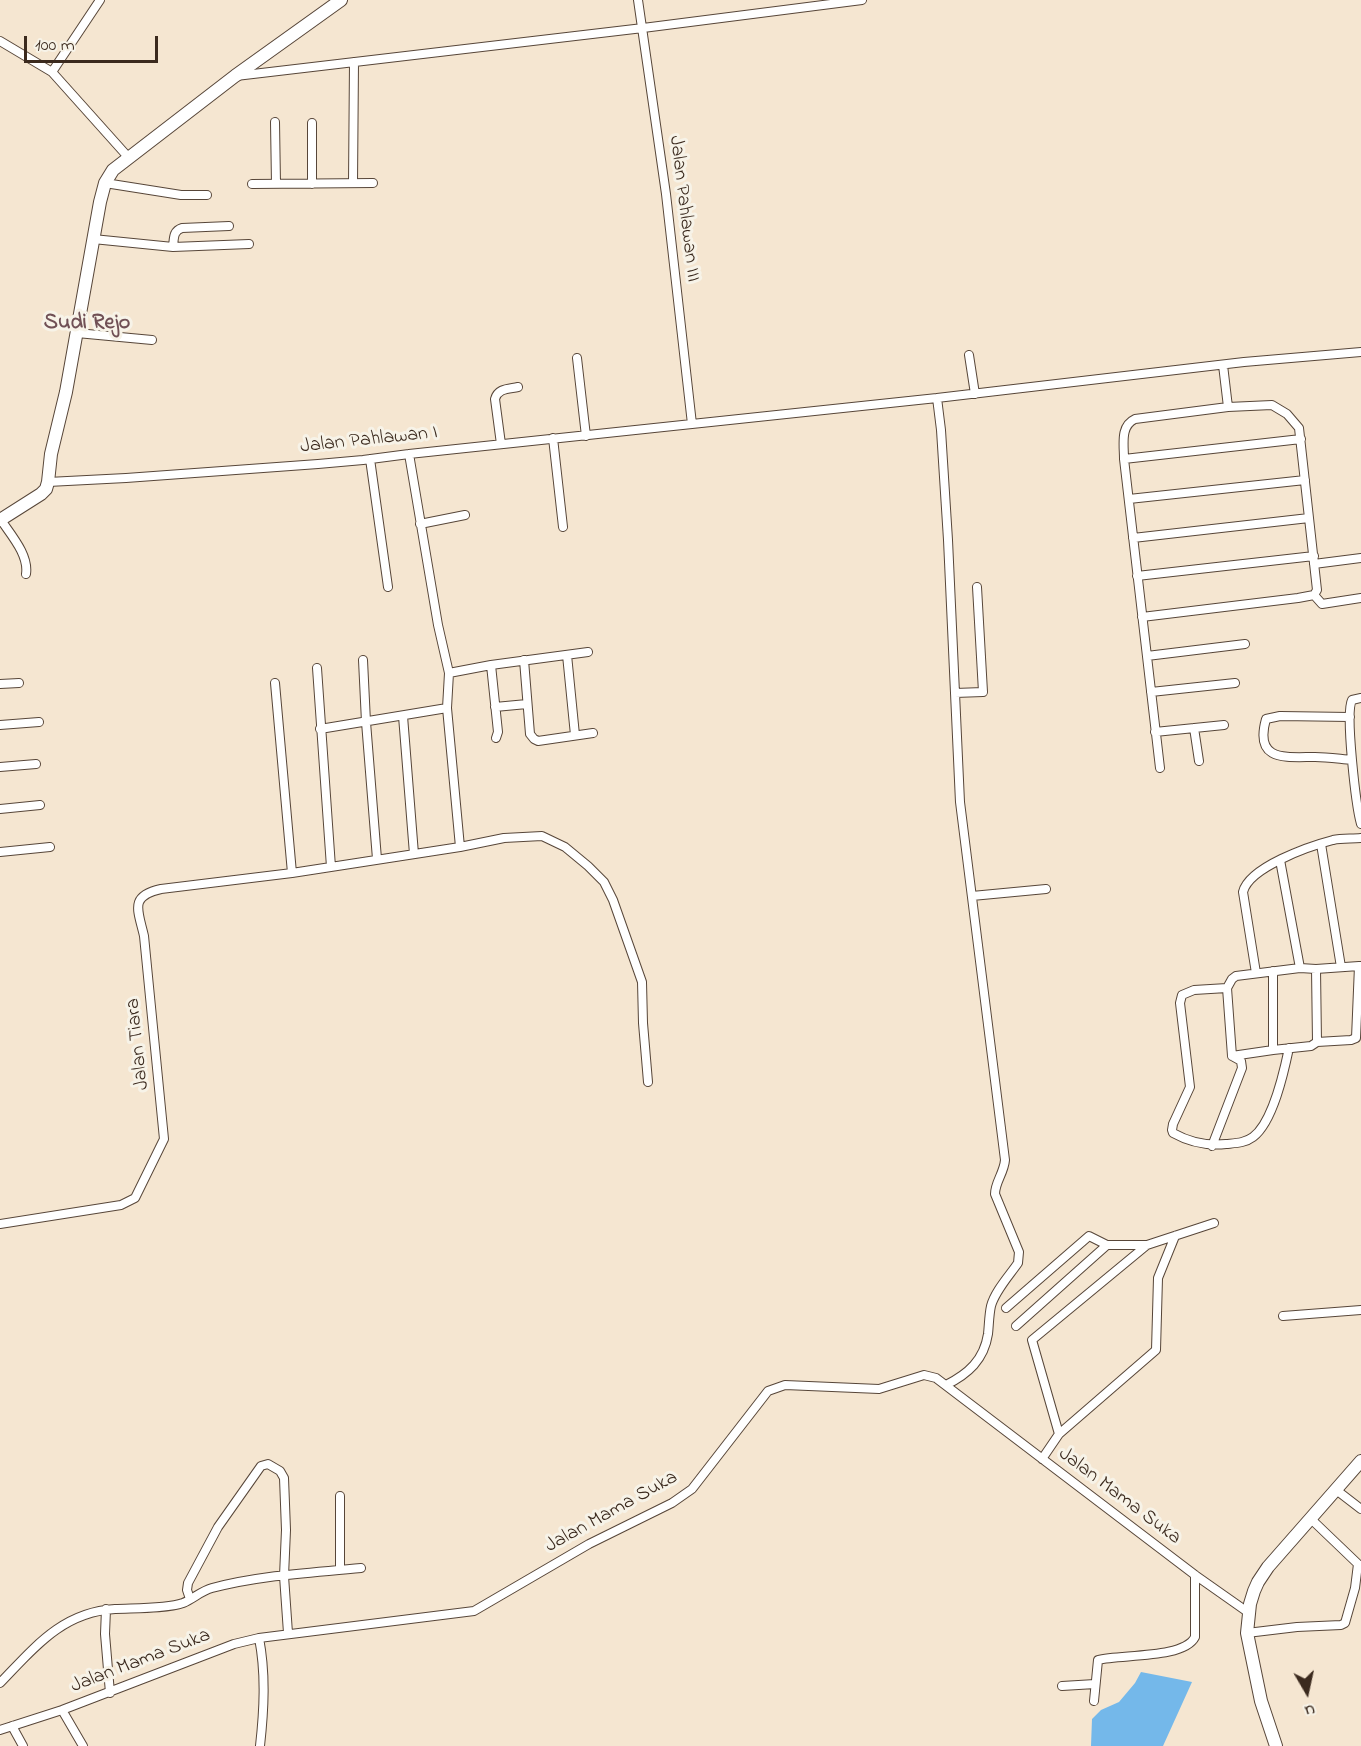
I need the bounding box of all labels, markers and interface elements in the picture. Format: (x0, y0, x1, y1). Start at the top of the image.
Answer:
scale bar (27, 24, 160, 62)
text: 100 m (35, 33, 75, 59)
street label: Jalan Pahlawan III (662, 134, 704, 284)
district label: Sudi Rejo (44, 311, 130, 337)
street label: Jalan Pahlawan I (299, 422, 439, 460)
street label: Jalan Tiara (122, 997, 156, 1091)
street label: Jalan Mama Suka (1053, 1443, 1185, 1551)
street label: Jalan Mama Suka (542, 1467, 682, 1559)
street label: Jalan Mama Suka (68, 1624, 214, 1700)
north arrow (1277, 1662, 1337, 1722)
text: U (1303, 1697, 1317, 1722)

